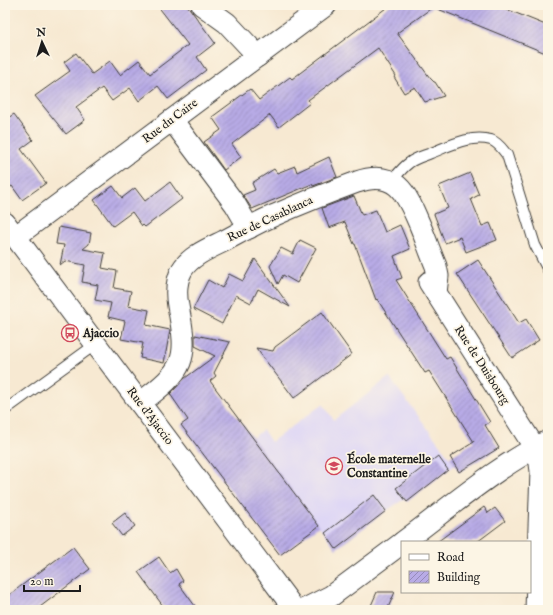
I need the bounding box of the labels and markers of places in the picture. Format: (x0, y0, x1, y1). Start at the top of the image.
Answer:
bus stop icon: Ajaccio (60, 323, 80, 343)
place label: Ajaccio (82, 326, 120, 342)
place label: École maternelle Constantine (347, 451, 431, 481)
school or university icon: École maternelle Constantine (324, 456, 344, 476)

